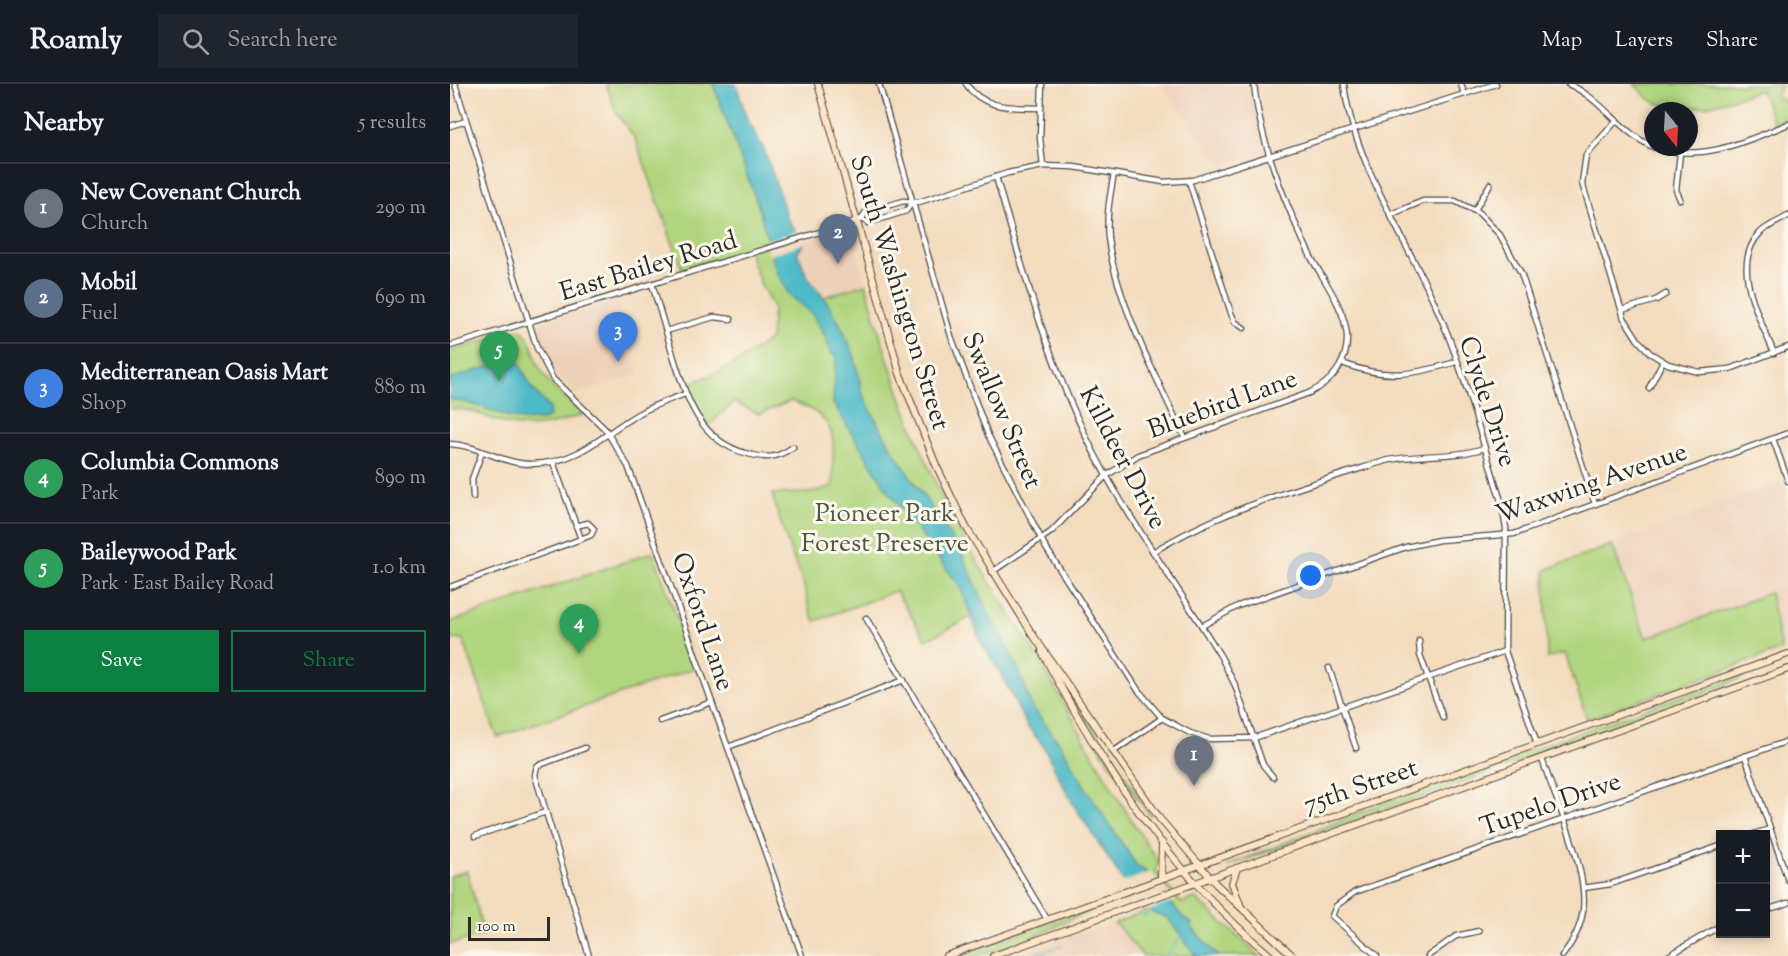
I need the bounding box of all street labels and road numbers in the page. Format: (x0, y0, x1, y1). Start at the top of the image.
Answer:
street label: South Washington Street (839, 151, 958, 435)
street label: East Bailey Road (555, 223, 742, 312)
street label: Swallow Street (951, 327, 1050, 495)
street label: Clyde Drive (1448, 332, 1525, 472)
street label: Bluebird Lane (1143, 361, 1303, 449)
street label: Killdeer Drive (1069, 380, 1175, 536)
street label: Waxwing Avenue (1491, 434, 1692, 534)
street label: Oxford Lane (661, 548, 743, 696)
street label: 75th Street (1299, 751, 1423, 824)
street label: Tupelo Drive (1475, 764, 1626, 847)

